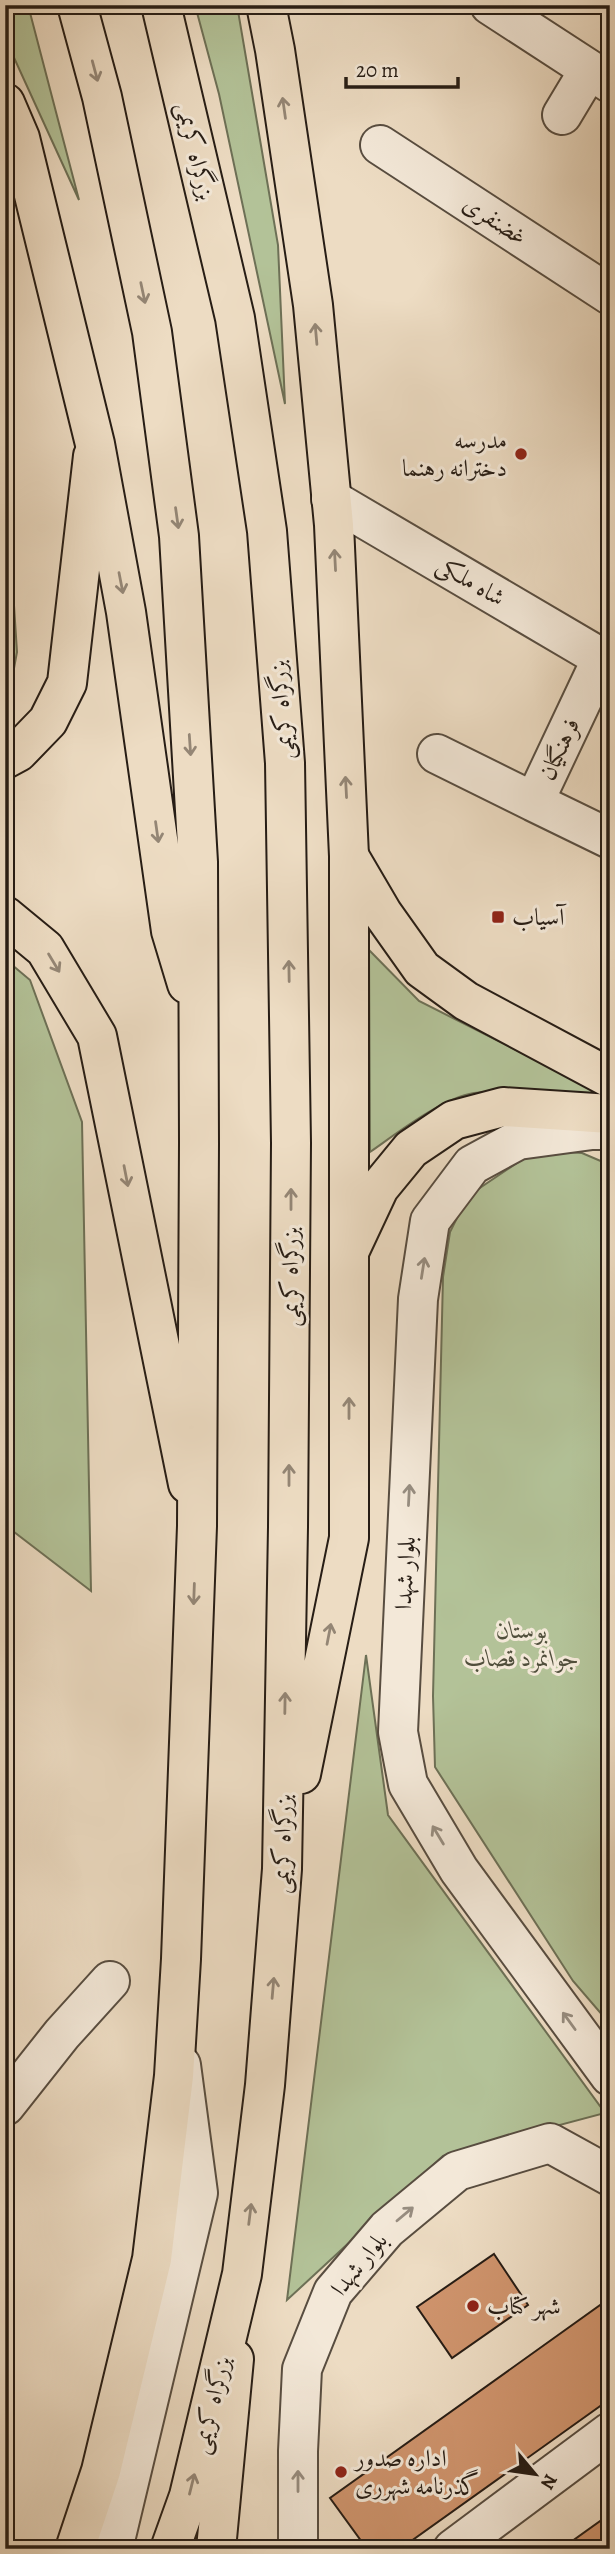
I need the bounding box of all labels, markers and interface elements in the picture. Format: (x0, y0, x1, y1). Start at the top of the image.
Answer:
scale bar (346, 46, 458, 90)
text: 20 m (356, 56, 399, 84)
one-way arrow (89, 59, 102, 82)
one-way arrow (277, 97, 290, 120)
street label: بزرگراه کریمی (168, 99, 223, 203)
street label: غضنفری (457, 187, 533, 253)
one-way arrow (137, 281, 151, 304)
one-way arrow (309, 323, 322, 345)
place label: مدرسه دخترانه رهنما (402, 424, 507, 484)
marker: مدرسه دخترانه رهنما (513, 446, 529, 462)
one-way arrow (171, 506, 184, 529)
one-way arrow (329, 549, 342, 572)
street label: شاه ملکی (431, 549, 511, 613)
one-way arrow (114, 571, 128, 594)
street label: بزرگراه کریمی (262, 659, 301, 761)
street label: فرهنگیان (531, 713, 587, 785)
one-way arrow (184, 733, 197, 756)
one-way arrow (339, 777, 352, 799)
one-way arrow (150, 821, 163, 843)
place label: آسیاب (512, 901, 567, 933)
marker: آسیاب (490, 909, 506, 925)
one-way arrow (47, 953, 61, 973)
one-way arrow (283, 960, 296, 983)
one-way arrow (120, 1164, 134, 1187)
one-way arrow (284, 1187, 297, 1210)
street label: بزرگراه کریمی (274, 1227, 307, 1327)
one-way arrow (417, 1257, 430, 1280)
one-way arrow (342, 1397, 356, 1420)
one-way arrow (282, 1464, 295, 1487)
one-way arrow (403, 1484, 416, 1507)
street label: بلوار شهدا (387, 1535, 423, 1611)
one-way arrow (188, 1582, 201, 1605)
park label: بوستان جوانمرد قصاب (465, 1614, 579, 1674)
one-way arrow (323, 1623, 337, 1646)
one-way arrow (278, 1691, 292, 1714)
street label: بزرگراه کریمی (264, 1794, 301, 1894)
one-way arrow (431, 1826, 445, 1846)
one-way arrow (267, 1977, 280, 2000)
one-way arrow (562, 2012, 577, 2031)
one-way arrow (243, 2203, 256, 2226)
one-way arrow (395, 2206, 413, 2222)
street label: بلوار شهدا (323, 2225, 395, 2303)
place label: شهر کتاب (487, 2290, 561, 2322)
marker: شهر کتاب (465, 2298, 481, 2314)
street label: بزرگراه کریمی (183, 2353, 240, 2458)
north arrow (500, 2438, 570, 2508)
place label: اداره صدور گذرنامه شهرری (353, 2442, 479, 2502)
marker: اداره صدور گذرنامه شهرری (333, 2464, 349, 2480)
one-way arrow (291, 2469, 305, 2492)
text: N (534, 2469, 564, 2494)
one-way arrow (185, 2473, 199, 2496)

